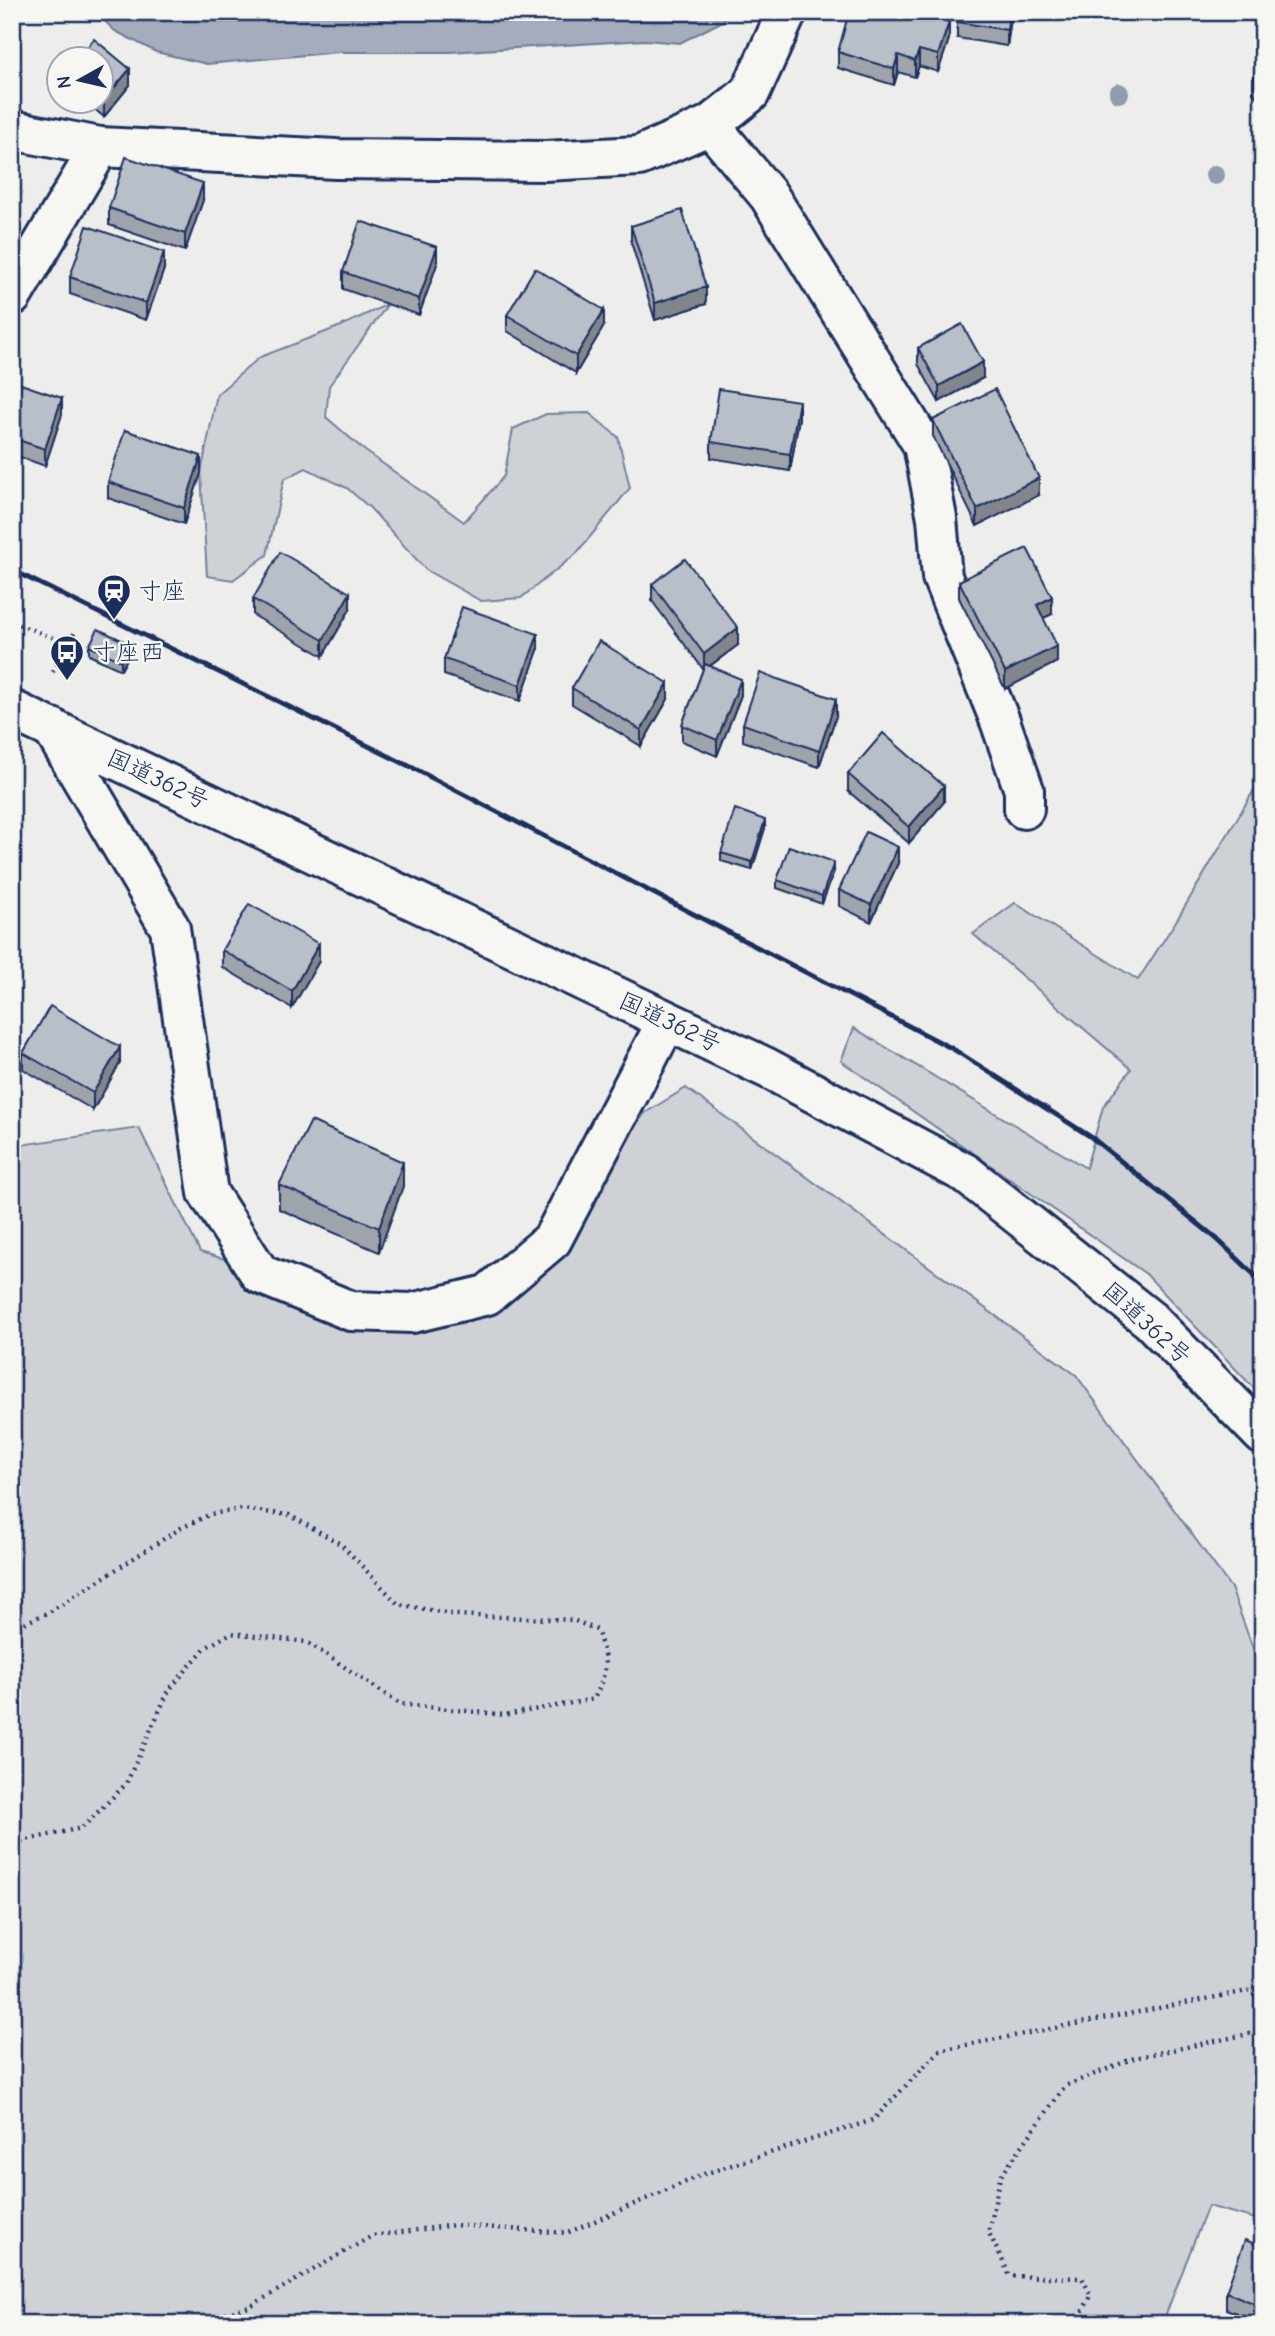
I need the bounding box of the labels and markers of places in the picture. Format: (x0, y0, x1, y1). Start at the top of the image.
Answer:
station icon: 寸座 (95, 572, 133, 621)
place label: 寸座 (138, 577, 186, 605)
bus stop icon: 寸座西 (48, 633, 86, 682)
place label: 寸座西 (92, 638, 164, 666)

